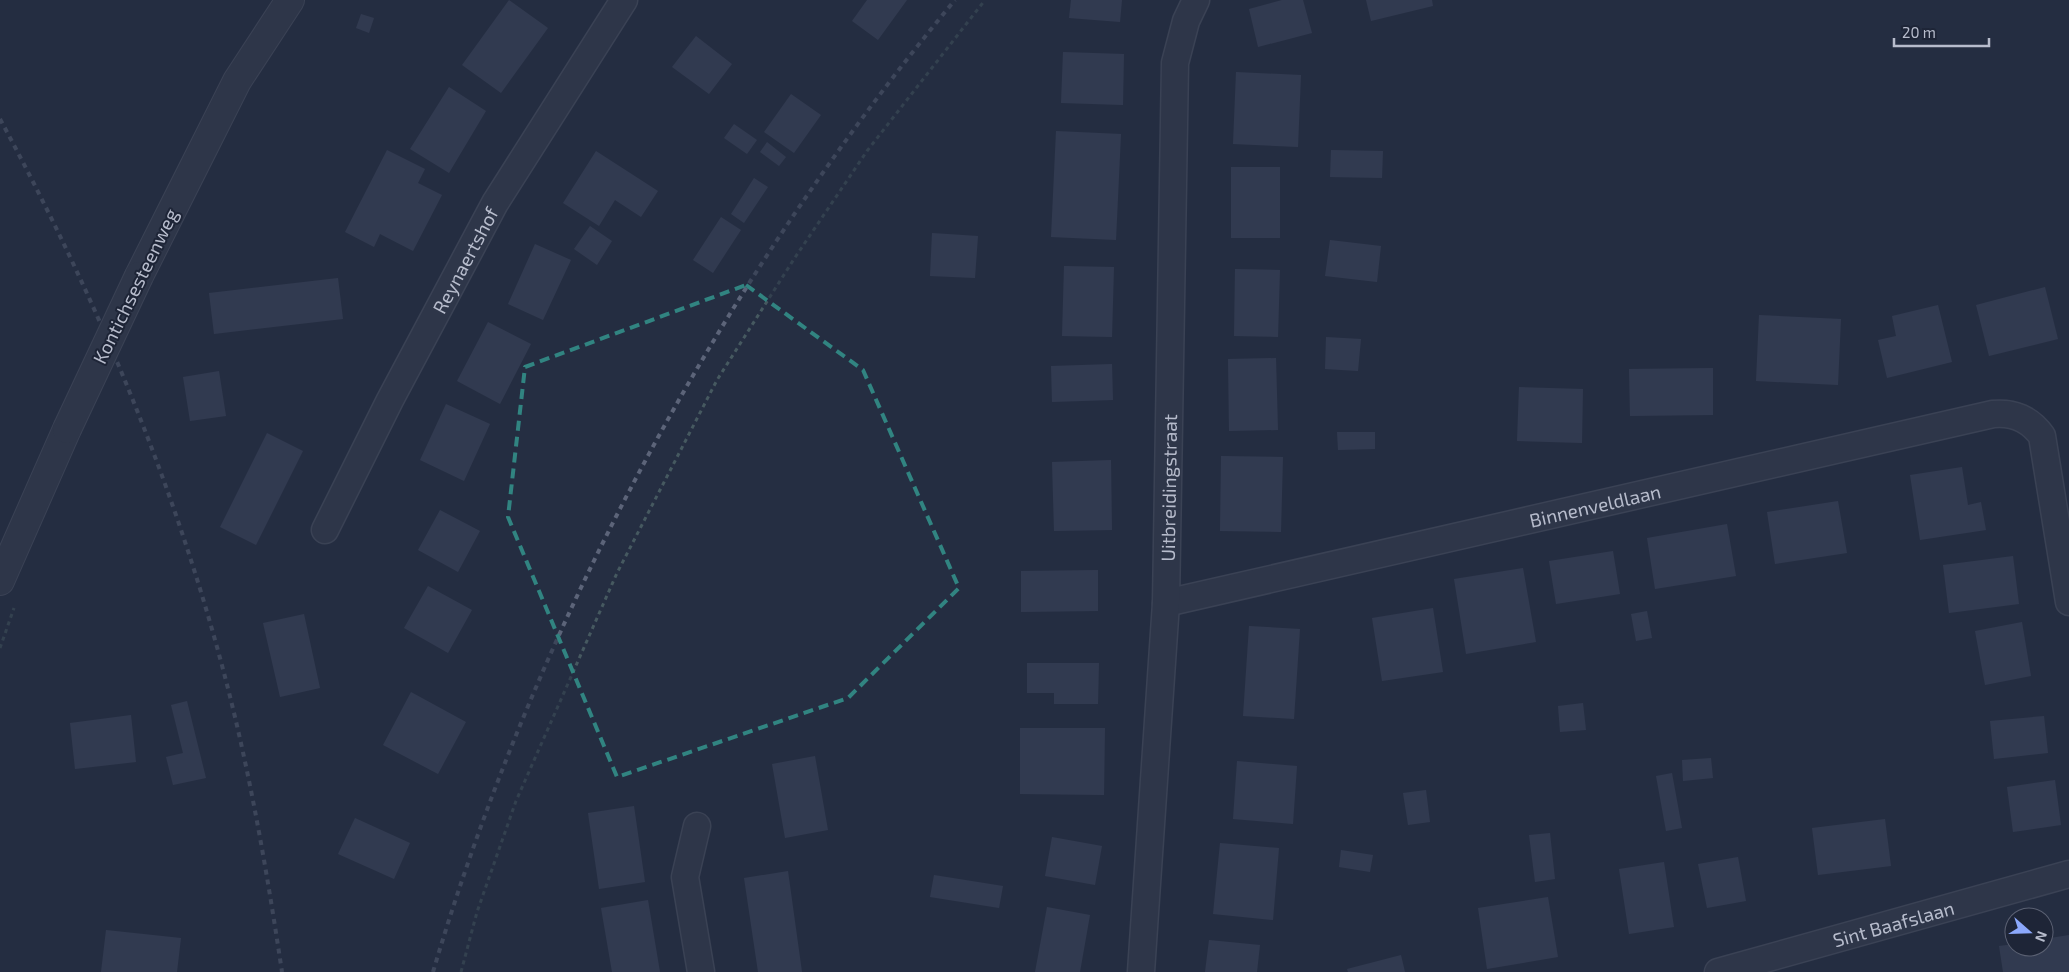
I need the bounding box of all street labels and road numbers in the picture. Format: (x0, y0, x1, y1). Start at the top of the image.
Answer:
street label: Reynaertshof (427, 202, 503, 317)
street label: Kontichsesteenweg (87, 204, 183, 367)
street label: Uitbreidingstraat (1155, 414, 1181, 562)
street label: Binnenveldlaan (1527, 479, 1663, 531)
street label: Sint Baafslaan (1830, 895, 1957, 951)

